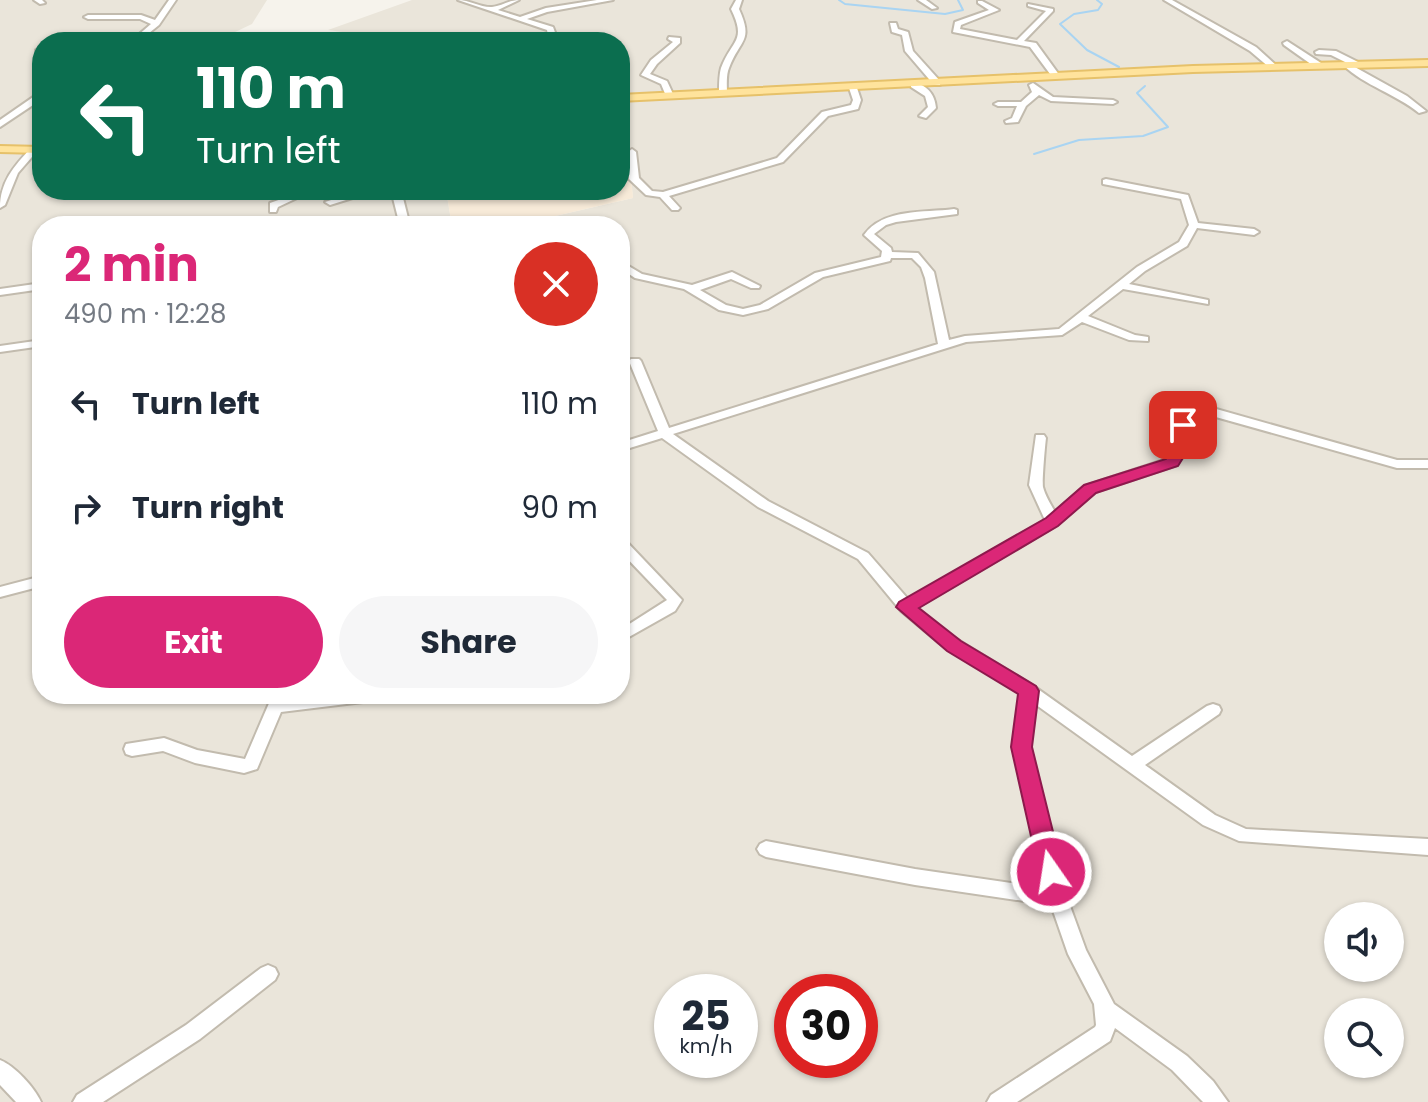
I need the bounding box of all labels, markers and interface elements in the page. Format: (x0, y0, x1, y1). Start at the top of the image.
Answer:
text: 110 m (196, 49, 346, 128)
icon: left (64, 64, 168, 168)
text: Turn left (196, 125, 341, 176)
text: 2 min (64, 231, 199, 298)
button: close (514, 242, 598, 326)
text: 490 m · 12:28 (64, 296, 226, 332)
icon: left (64, 382, 108, 426)
text: Turn left (132, 382, 260, 425)
text: 110 m (521, 382, 598, 425)
pin (1149, 391, 1217, 459)
icon: arrive (1161, 403, 1205, 447)
icon: right (64, 486, 108, 530)
text: Turn right (132, 486, 284, 529)
text: 90 m (521, 486, 598, 529)
button: Exit (64, 596, 323, 688)
button: Share (339, 596, 598, 688)
position arrow (1009, 830, 1093, 914)
map controls (1324, 902, 1404, 1078)
button: sound (1324, 902, 1404, 982)
speed limit sign: 30 (774, 974, 878, 1078)
text: 25 (682, 988, 730, 1044)
button: search (1324, 998, 1404, 1078)
text: km/h (679, 1032, 733, 1060)

